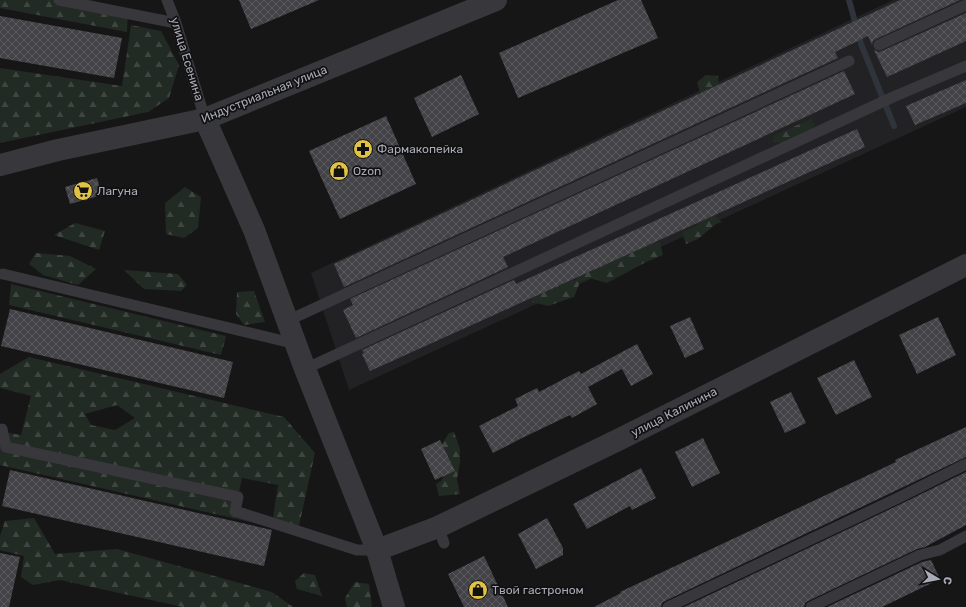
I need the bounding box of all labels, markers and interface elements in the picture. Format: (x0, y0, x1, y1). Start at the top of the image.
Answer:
street label: улица Есенина (168, 16, 206, 102)
street label: Индустриальная улица (199, 62, 329, 126)
pharmacy icon: Фармакопейка (352, 138, 374, 160)
place label: Фармакопейка (377, 142, 463, 156)
shop icon: Ozon (328, 160, 350, 182)
place label: Ozon (353, 164, 381, 178)
supermarket icon: Лагуна (72, 180, 94, 202)
place label: Лагуна (97, 184, 138, 198)
street label: улица Калинина (629, 384, 719, 440)
north arrow (918, 559, 958, 599)
text: С (940, 576, 954, 586)
shop icon: Твой гастроном (467, 579, 489, 601)
place label: Твой гастроном (492, 583, 584, 597)

